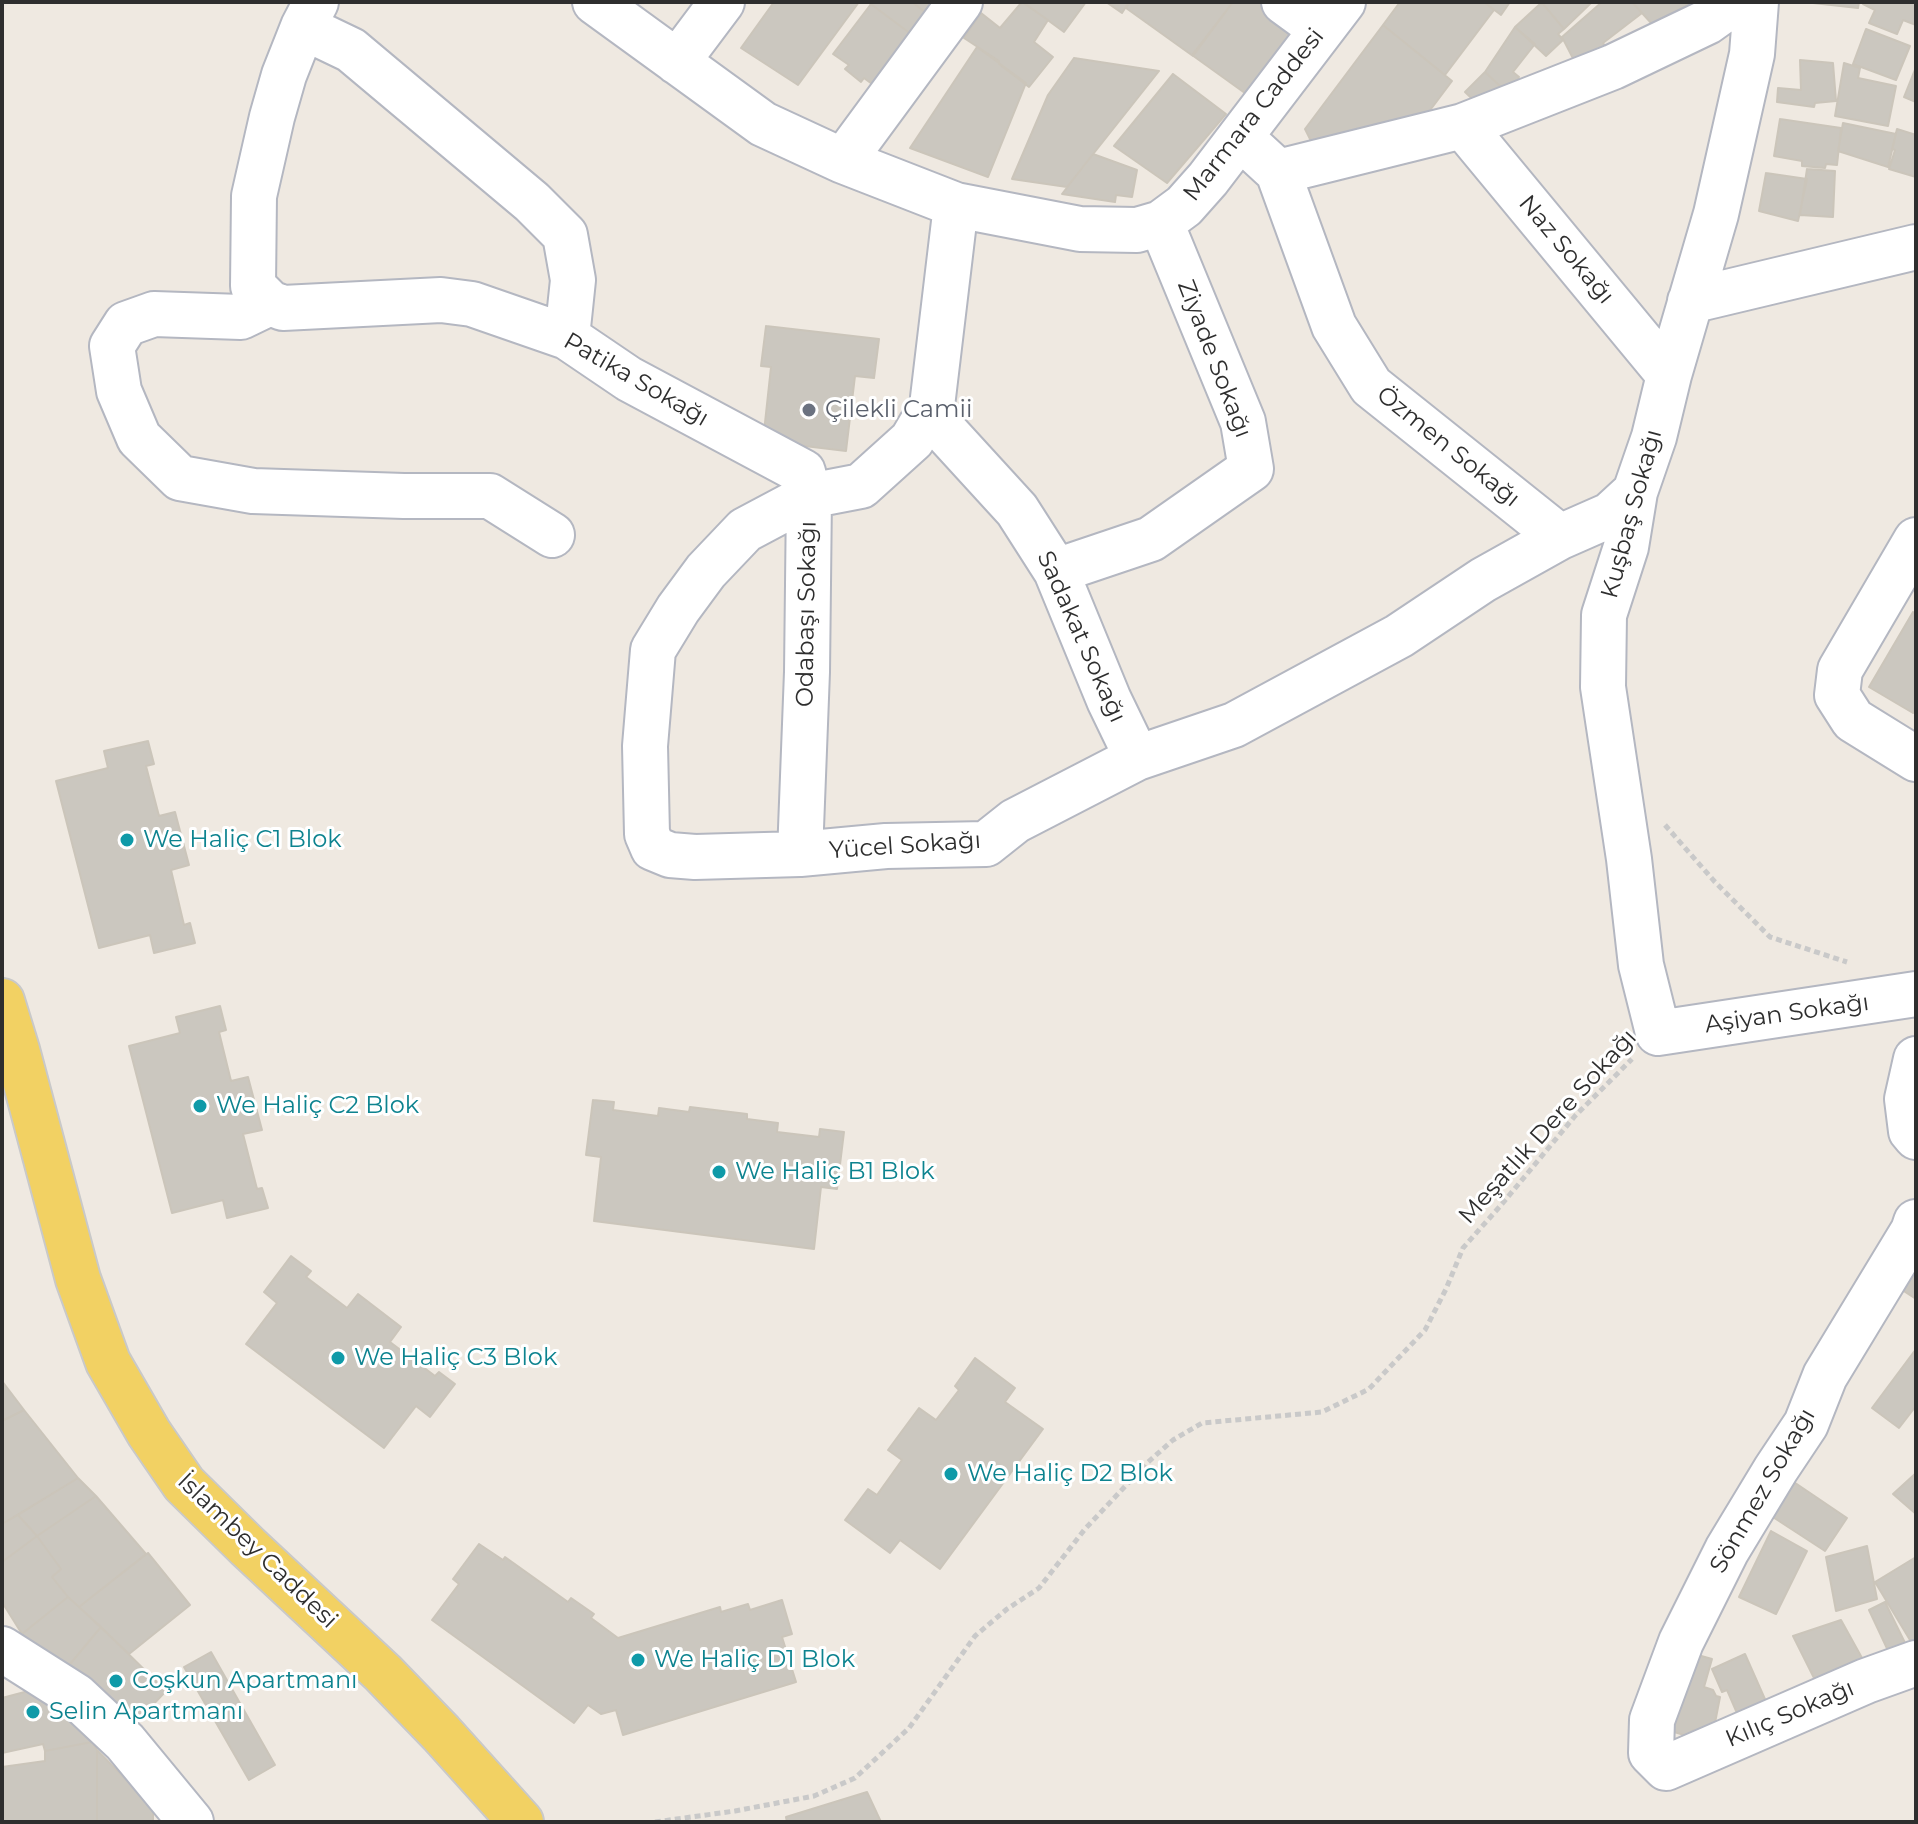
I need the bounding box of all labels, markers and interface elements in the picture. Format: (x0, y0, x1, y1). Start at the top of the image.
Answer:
street label: Marmara Caddesi (1178, 23, 1330, 207)
street label: Naz Sokağı (1512, 190, 1620, 310)
street label: Ziyade Sokağı (1171, 276, 1257, 442)
street label: Patika Sokağı (558, 327, 714, 433)
street label: Özmen Sokağı (1371, 380, 1525, 514)
place label: Çilekli Camii (825, 396, 972, 424)
marker: Çilekli Camii (800, 401, 818, 419)
street label: Kuşbaş Sokağı (1596, 426, 1668, 602)
street label: Odabaşı Sokağı (791, 521, 823, 707)
street label: Sadakat Sokağı (1030, 547, 1132, 727)
place label: We Haliç C1 Blok (143, 826, 342, 854)
street label: Yücel Sokağı (828, 826, 982, 866)
marker: We Haliç C1 Blok (118, 831, 136, 849)
street label: Aşiyan Sokağı (1703, 988, 1871, 1040)
street label: Meşatlık Dere Sokağı (1453, 1024, 1643, 1230)
place label: We Haliç C2 Blok (216, 1092, 419, 1120)
marker: We Haliç C2 Blok (191, 1097, 209, 1115)
place label: We Haliç B1 Blok (735, 1158, 935, 1186)
marker: We Haliç B1 Blok (710, 1163, 728, 1181)
place label: We Haliç C3 Blok (354, 1344, 557, 1372)
marker: We Haliç C3 Blok (329, 1349, 347, 1367)
street label: Sönmez Sokağı (1704, 1404, 1822, 1578)
place label: We Haliç D2 Blok (967, 1460, 1173, 1488)
marker: We Haliç D2 Blok (942, 1465, 960, 1483)
street label: İslambey Caddesi (171, 1467, 343, 1635)
place label: We Haliç D1 Blok (654, 1646, 855, 1674)
marker: We Haliç D1 Blok (629, 1651, 647, 1669)
place label: Coşkun Apartmanı (132, 1667, 358, 1695)
marker: Coşkun Apartmanı (107, 1672, 125, 1690)
street label: Kılıç Sokağı (1721, 1674, 1859, 1754)
place label: Selin Apartmanı (49, 1698, 243, 1726)
marker: Selin Apartmanı (24, 1703, 42, 1721)

